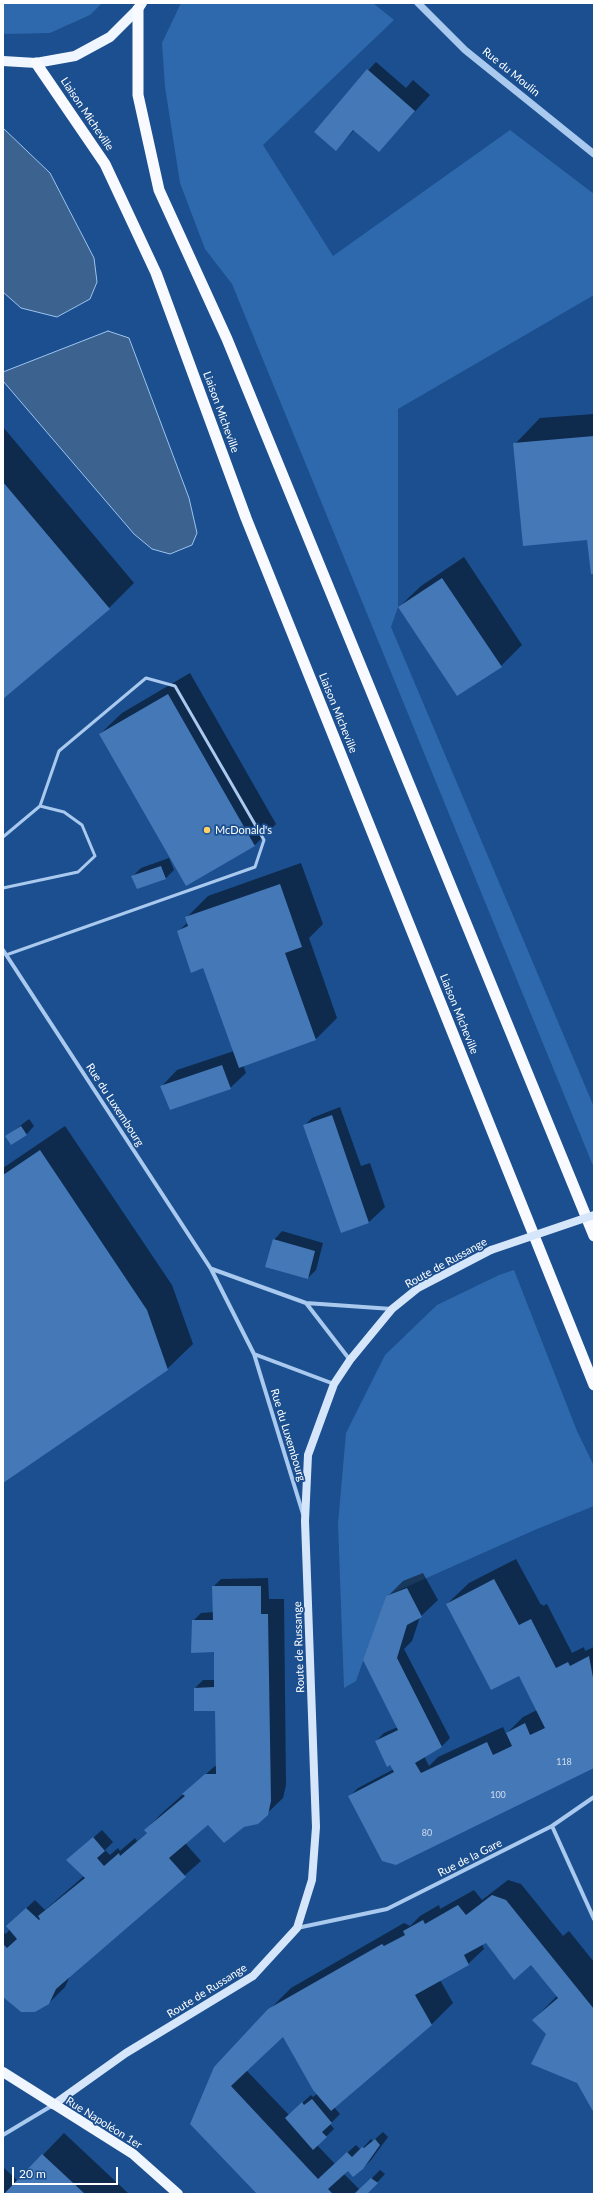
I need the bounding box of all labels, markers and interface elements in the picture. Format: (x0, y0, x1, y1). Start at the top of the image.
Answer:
street label: Rue du Moulin (480, 45, 542, 99)
street label: Liaison Micheville (58, 75, 116, 153)
street label: Liaison Micheville (200, 370, 242, 454)
street label: Liaison Micheville (316, 671, 360, 755)
place label: McDonald's (215, 823, 272, 837)
marker: McDonald's (202, 825, 212, 835)
street label: Liaison Micheville (437, 972, 481, 1056)
street label: Rue du Luxembourg (83, 1061, 147, 1149)
street label: Route de Russange (403, 1235, 489, 1291)
street label: Rue du Luxembourg (268, 1387, 308, 1483)
street label: Route de Russange (291, 1601, 307, 1693)
house number: 118 (556, 1757, 572, 1767)
house number: 100 (490, 1790, 506, 1800)
house number: 80 (422, 1828, 432, 1838)
street label: Rue de la Gare (436, 1836, 504, 1880)
street label: Route de Russange (165, 1961, 249, 2021)
street label: Rue Napoléon 1er (63, 2094, 145, 2152)
scale bar (14, 2159, 120, 2185)
text: 20 m (19, 2166, 46, 2181)

